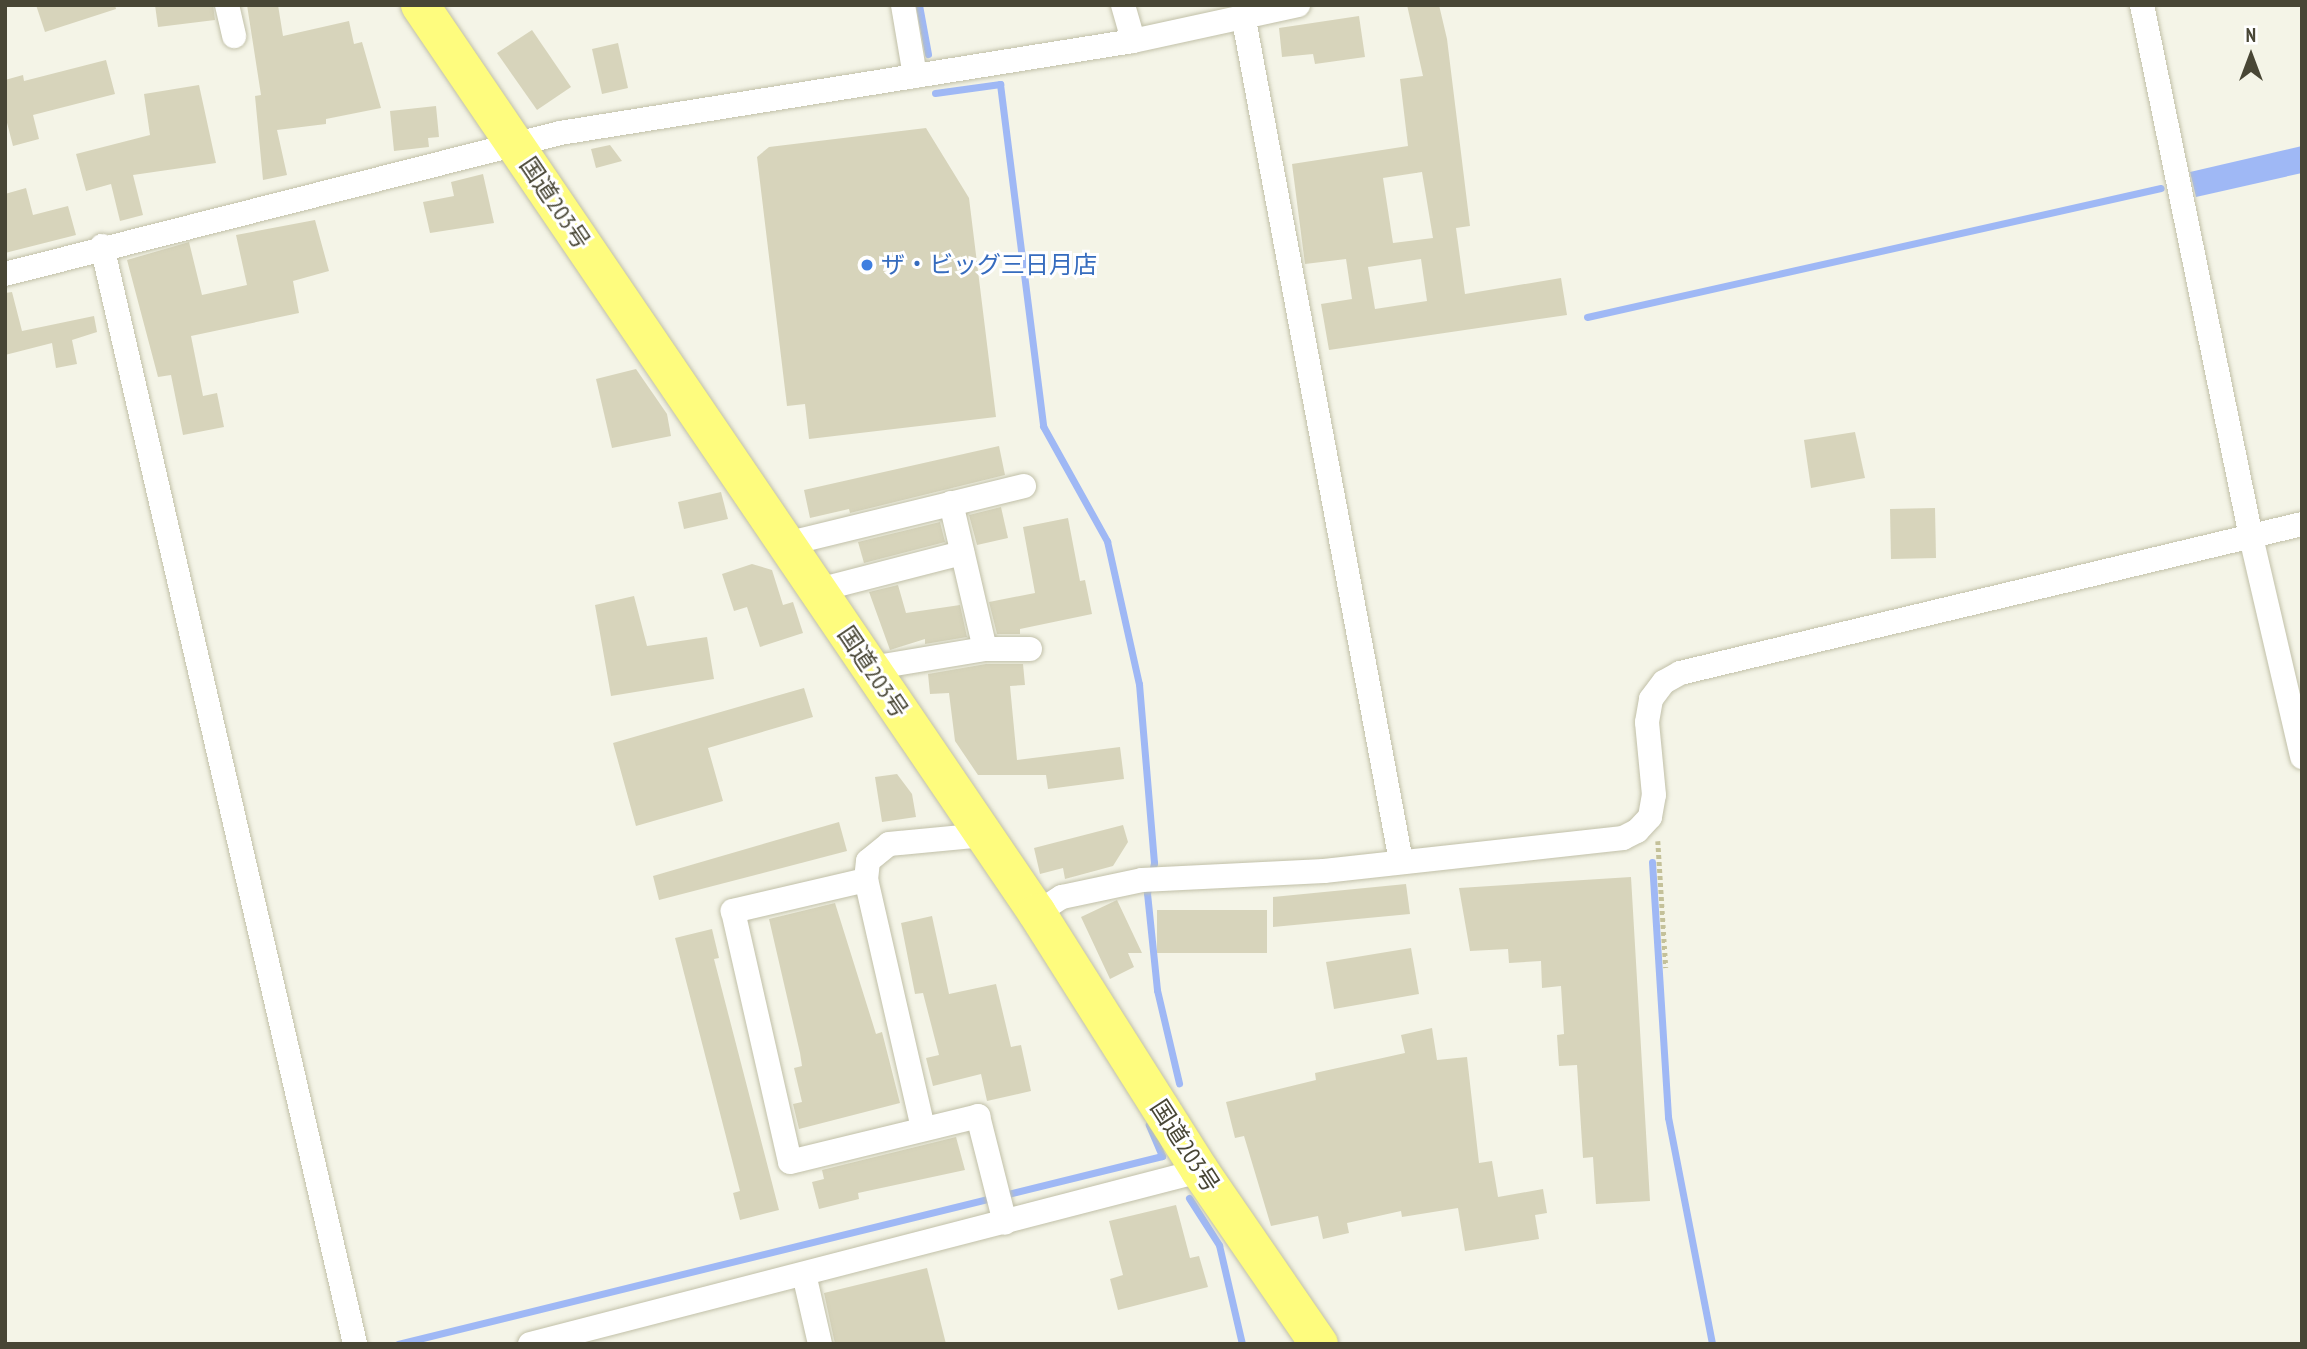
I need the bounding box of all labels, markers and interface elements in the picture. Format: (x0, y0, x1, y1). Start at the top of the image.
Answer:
north arrow (2216, 21, 2286, 91)
text: N (2246, 23, 2256, 47)
street label: 国道203号 (514, 152, 596, 254)
place label: ザ・ビッグ三日月店 (881, 251, 1097, 279)
marker: ザ・ビッグ三日月店 (859, 257, 875, 273)
street label: 国道203号 (832, 621, 914, 723)
street label: 国道203号 (1144, 1094, 1226, 1198)

